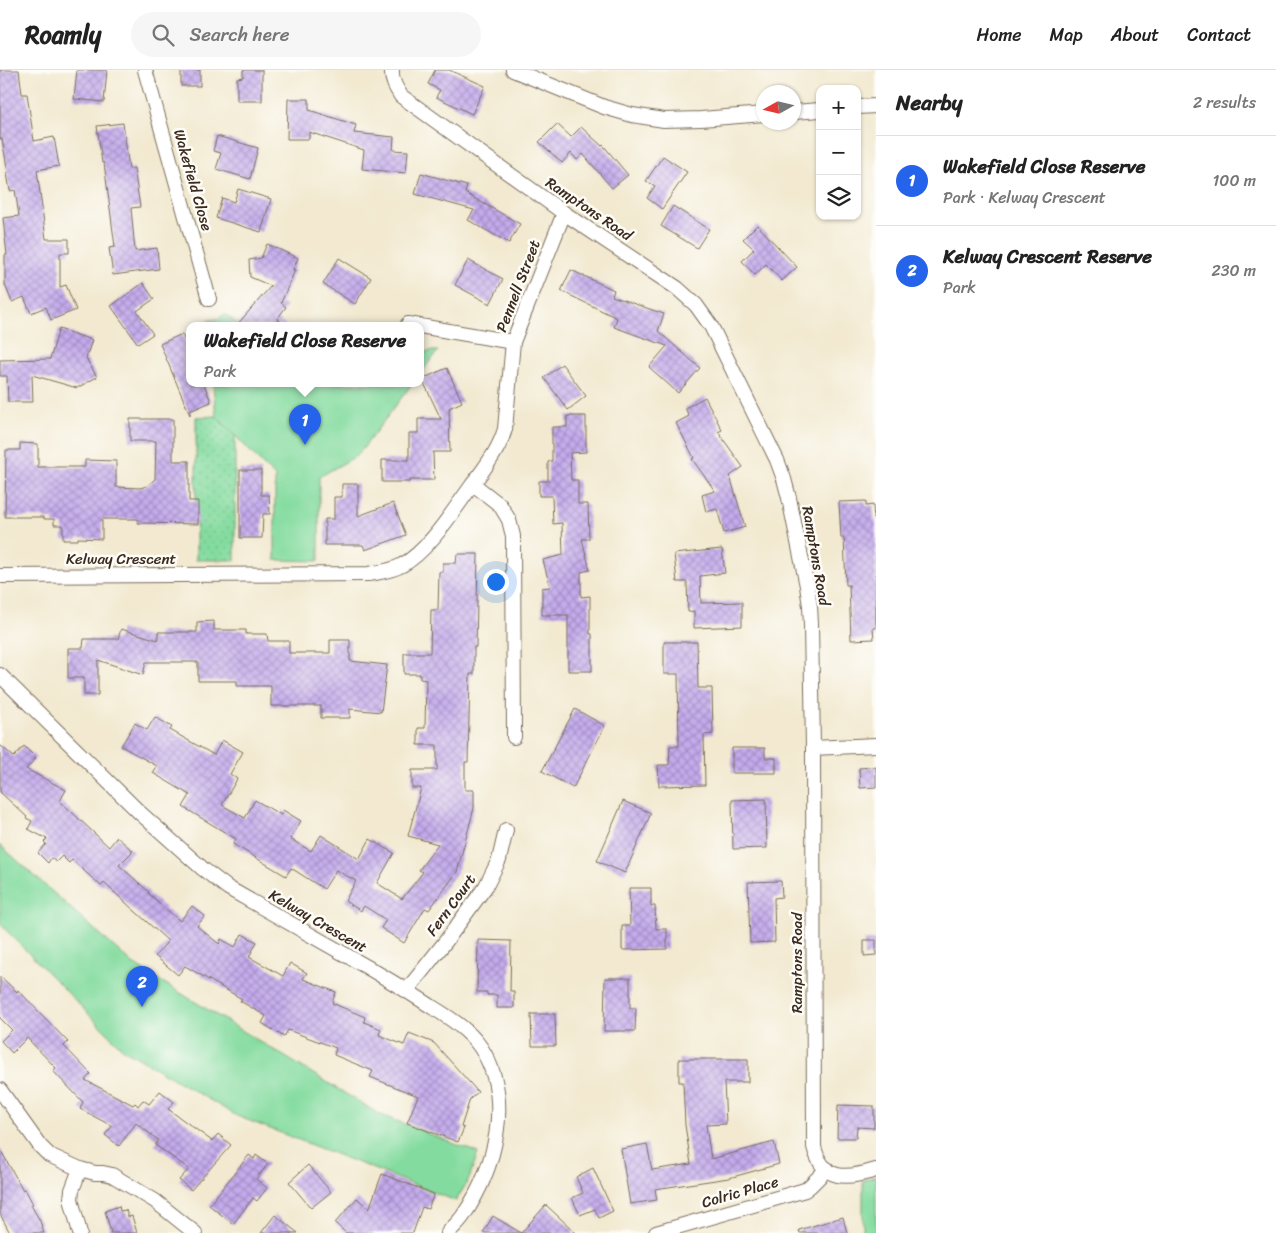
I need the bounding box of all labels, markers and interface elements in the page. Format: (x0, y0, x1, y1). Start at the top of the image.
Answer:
search box (131, 12, 481, 57)
text: Roamly (25, 14, 101, 56)
text: Search here (189, 18, 289, 51)
text: Home (977, 19, 1022, 51)
text: Map (1050, 19, 1083, 51)
text: About (1111, 19, 1159, 51)
text: Contact (1187, 19, 1251, 51)
icon: search (149, 21, 177, 49)
text: Nearby (896, 84, 962, 122)
north arrow (756, 85, 801, 130)
map controls (816, 85, 861, 220)
button: + (816, 85, 861, 130)
text: 2 results (1193, 88, 1256, 117)
street label: Wakefield Close (166, 126, 220, 234)
button: − (816, 130, 861, 175)
text: Wakefield Close Reserve (943, 150, 1146, 183)
text: 1 (909, 166, 915, 195)
text: 100 m (1212, 166, 1256, 195)
street label: Ramptons Road (540, 170, 639, 249)
button: layers (816, 175, 861, 220)
text: Park · Kelway Crescent (943, 183, 1106, 212)
street label: Pennell Street (488, 236, 548, 336)
text: Kelway Crescent Reserve (943, 240, 1152, 273)
text: 2 (907, 256, 917, 285)
text: 230 m (1211, 256, 1256, 285)
text: Park (943, 273, 976, 302)
popup (186, 322, 424, 387)
text: Wakefield Close Reserve (204, 324, 406, 357)
text: Park (204, 357, 236, 386)
pin: 1 (289, 404, 321, 445)
street label: Ramptons Road (794, 504, 838, 609)
street label: Kelway Crescent (66, 546, 176, 572)
your location (483, 569, 509, 595)
street label: Fern Court (419, 868, 483, 942)
street label: Kelway Crescent (264, 882, 373, 960)
street label: Ramptons Road (784, 912, 810, 1013)
pin: 2 (126, 966, 158, 1007)
street label: Colric Place (698, 1169, 782, 1215)

